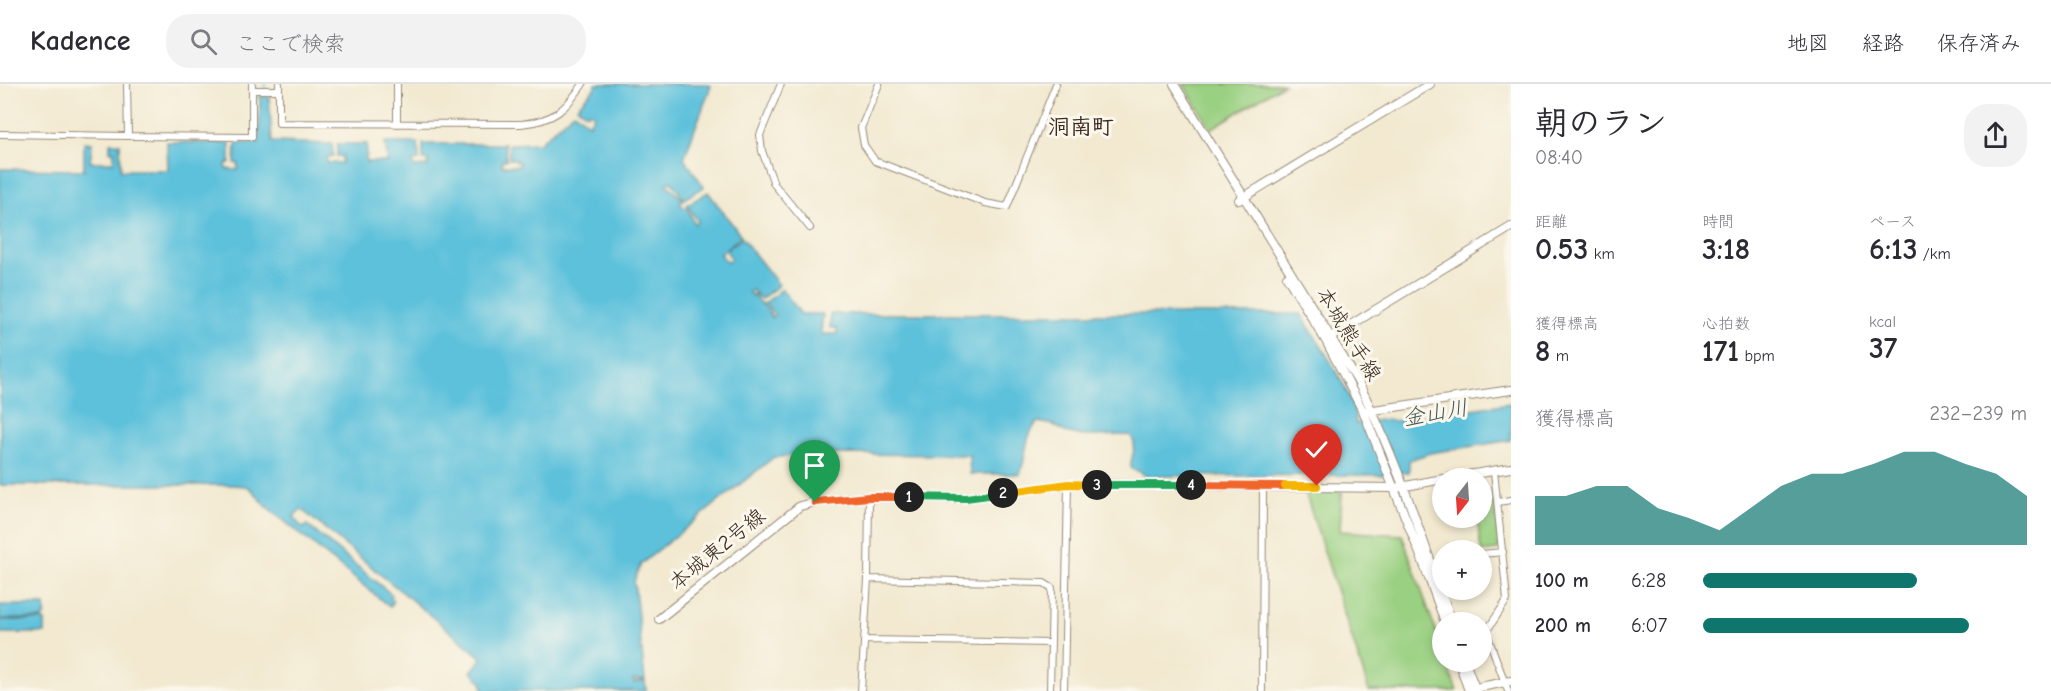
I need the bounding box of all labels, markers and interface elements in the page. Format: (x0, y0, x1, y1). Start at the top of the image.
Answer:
search box (166, 14, 586, 68)
text: Kadence (30, 25, 130, 57)
icon: search (187, 25, 220, 58)
text: ここで検索 (235, 31, 345, 57)
text: 地図 (1787, 31, 1829, 55)
text: 経路 (1862, 31, 1904, 55)
text: 保存済み (1937, 31, 2021, 55)
text: 朝のラン (1535, 104, 1667, 142)
button: share (1964, 104, 2027, 167)
district label: 洞南町 (1048, 114, 1114, 140)
text: 08:40 (1535, 146, 1583, 169)
text: 距離 (1535, 213, 1567, 231)
text: 時間 (1702, 213, 1734, 231)
text: ペース (1869, 213, 1916, 231)
text: 0.53 (1535, 232, 1588, 267)
text: 3:18 (1702, 232, 1750, 267)
text: 6:13 (1869, 232, 1917, 267)
text: km (1588, 245, 1615, 263)
text: /km (1917, 245, 1951, 263)
street label: 本城熊手線 (1312, 283, 1386, 385)
text: kcal (1869, 313, 1896, 331)
text: 獲得標高 (1535, 315, 1599, 333)
text: 心拍数 (1702, 315, 1750, 333)
text: 37 (1869, 331, 1897, 366)
text: 8 (1535, 334, 1550, 369)
text: 171 (1702, 334, 1739, 369)
text: m (1550, 347, 1569, 365)
text: bpm (1739, 347, 1775, 365)
water label: 金山川 (1400, 394, 1470, 432)
text: 232–239 m (1930, 402, 2027, 425)
text: 獲得標高 (1535, 407, 1615, 430)
pin (1291, 424, 1342, 486)
icon: check (1300, 433, 1333, 466)
pin (789, 440, 840, 502)
icon: arrive (798, 449, 831, 482)
north arrow (1432, 468, 1492, 528)
map controls (1432, 468, 1492, 672)
pin: 3 (1082, 470, 1112, 500)
pin: 4 (1176, 470, 1206, 500)
text: 3 (1093, 476, 1101, 494)
text: 4 (1187, 476, 1195, 494)
pin: 2 (988, 478, 1018, 508)
pin: 1 (894, 482, 924, 512)
text: 2 (999, 484, 1007, 502)
text: 1 (906, 488, 912, 506)
street label: 本城東2号線 (664, 503, 770, 595)
button: + (1432, 540, 1492, 600)
text: 100 m (1535, 569, 1589, 592)
text: 6:28 (1631, 569, 1666, 592)
button: − (1432, 612, 1492, 672)
text: 200 m (1535, 614, 1591, 637)
text: 6:07 (1631, 614, 1667, 637)

